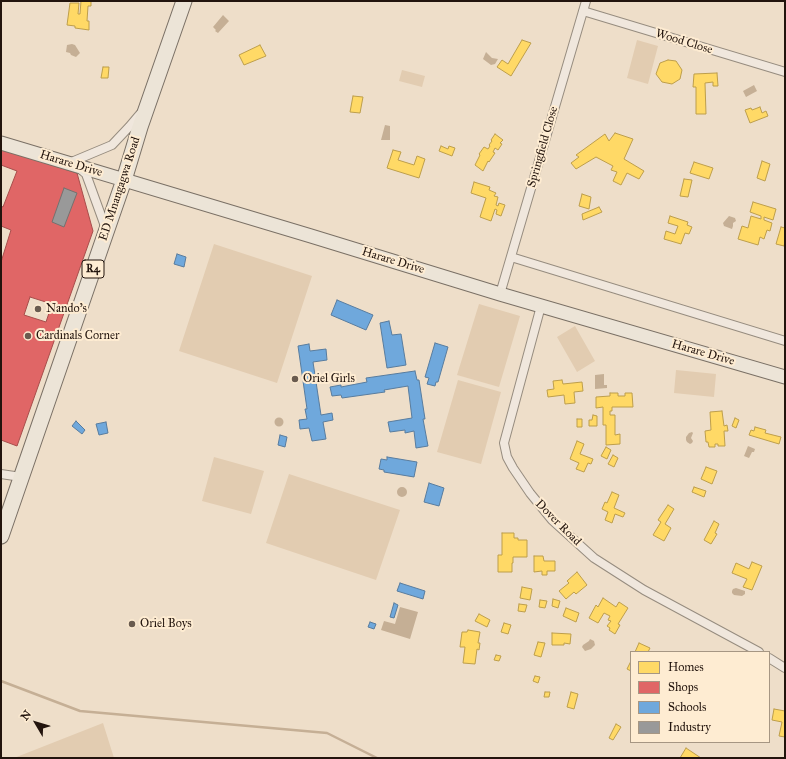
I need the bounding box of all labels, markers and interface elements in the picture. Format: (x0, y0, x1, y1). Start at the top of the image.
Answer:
street label: Wood Close (654, 27, 714, 57)
street label: Springfield Close (525, 105, 561, 189)
street label: ED Mnangagwa Road (96, 135, 144, 243)
street label: Harare Drive (38, 148, 104, 180)
street label: Harare Drive (360, 245, 426, 277)
road number: R4 (82, 260, 104, 278)
place label: Nando's (46, 302, 87, 316)
marker: Nando's (33, 304, 43, 314)
place label: Cardinals Corner (36, 329, 120, 343)
marker: Cardinals Corner (23, 331, 33, 341)
street label: Harare Drive (670, 337, 736, 369)
place label: Oriel Girls (303, 372, 355, 386)
marker: Oriel Girls (290, 374, 300, 384)
street label: Dover Road (532, 497, 584, 549)
place label: Oriel Boys (140, 617, 192, 631)
marker: Oriel Boys (127, 619, 137, 629)
legend (630, 651, 770, 743)
text: Homes (668, 660, 704, 674)
text: Shops (668, 680, 698, 694)
text: Schools (668, 700, 706, 714)
north arrow (16, 703, 56, 743)
text: N (18, 708, 34, 723)
text: Industry (668, 720, 711, 734)

